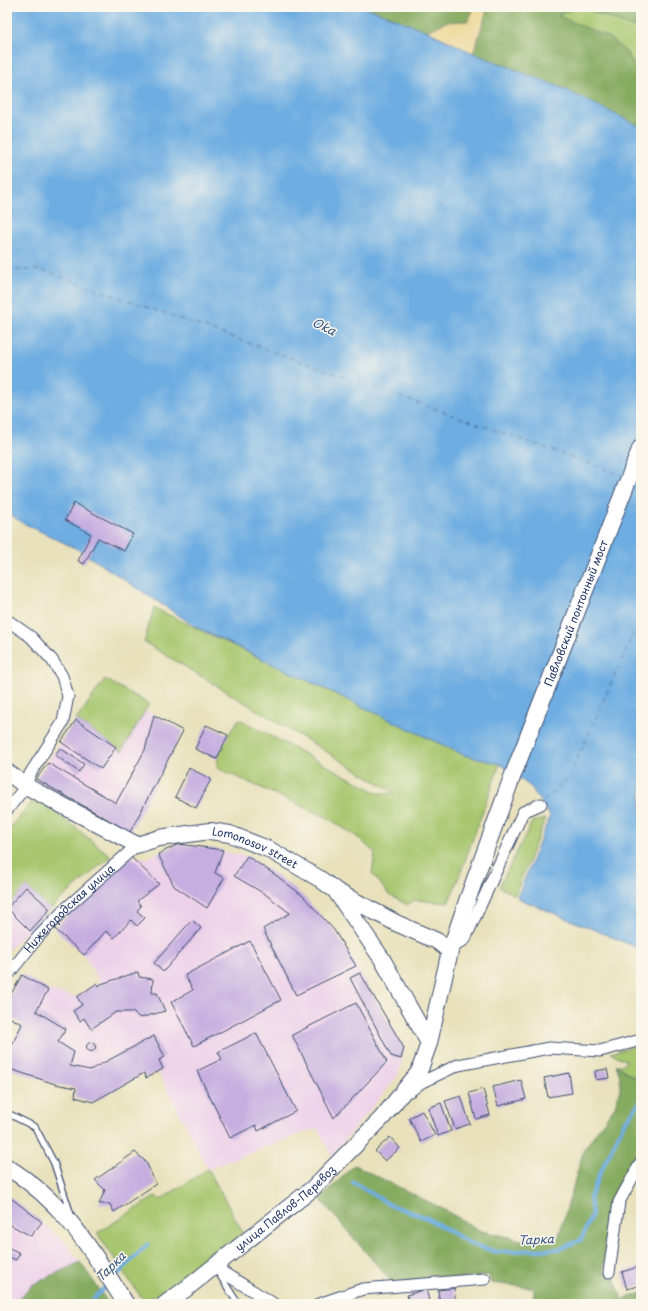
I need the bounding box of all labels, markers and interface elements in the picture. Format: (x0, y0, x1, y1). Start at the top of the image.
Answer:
water label: Oka (310, 313, 340, 340)
street label: Павловский понтонный мост (539, 537, 612, 689)
street label: Lomonosov street (211, 822, 301, 873)
street label: Нижегородская улица (20, 860, 118, 956)
street label: улица Павлов-Перевоз (231, 1161, 339, 1255)
water label: Тарка (517, 1229, 555, 1249)
water label: Тарка (91, 1247, 130, 1285)

